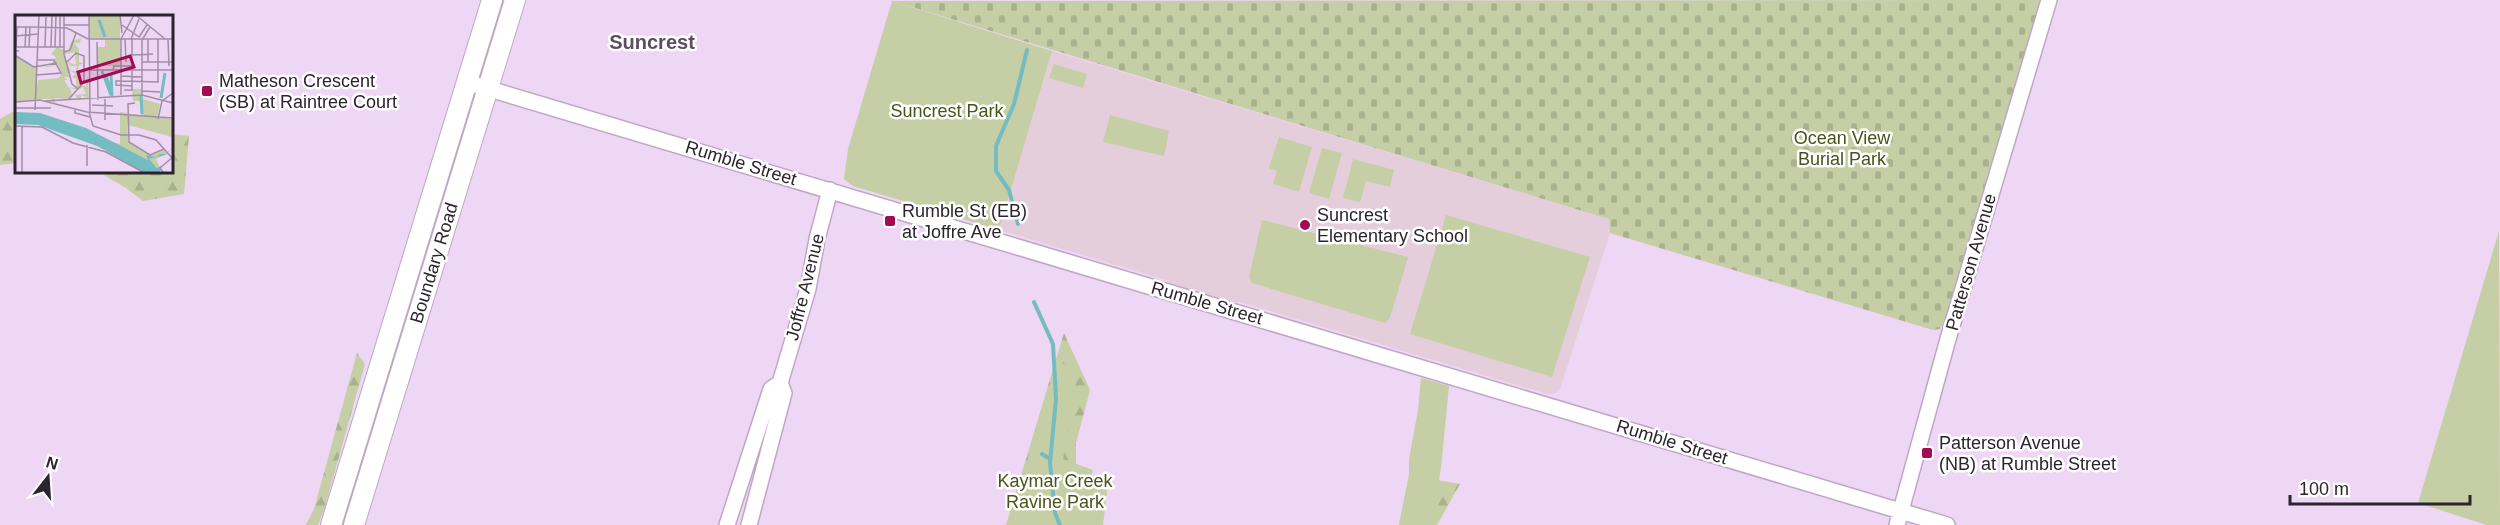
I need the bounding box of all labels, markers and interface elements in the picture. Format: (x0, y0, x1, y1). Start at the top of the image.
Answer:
inset map (15, 15, 172, 172)
district label: Suncrest (609, 31, 695, 53)
place label: Matheson Crescent (SB) at Raintree Court (219, 71, 397, 112)
marker: Matheson Crescent (SB) at Raintree Court (200, 84, 214, 98)
park label: Suncrest Park (890, 101, 1005, 121)
park label: Ocean View Burial Park (1794, 128, 1891, 169)
street label: Rumble Street (683, 137, 799, 189)
street label: Patterson Avenue (1942, 191, 2000, 333)
street label: Boundary Road (406, 200, 462, 326)
place label: Rumble St (EB) at Joffre Ave (902, 201, 1027, 242)
place label: Suncrest Elementary School (1317, 205, 1468, 246)
marker: Rumble St (EB) at Joffre Ave (883, 214, 897, 228)
marker: Suncrest Elementary School (1298, 218, 1312, 232)
street label: Joffre Avenue (782, 231, 828, 343)
street label: Rumble Street (1149, 278, 1265, 328)
street label: Rumble Street (1614, 416, 1730, 468)
place label: Patterson Avenue (NB) at Rumble Street (1939, 433, 2116, 474)
marker: Patterson Avenue (NB) at Rumble Street (1920, 446, 1934, 460)
north arrow (18, 447, 78, 507)
text: N (44, 453, 60, 473)
scale bar (2290, 468, 2470, 506)
park label: Kaymar Creek Ravine Park (997, 471, 1114, 512)
text: 100 m (2299, 479, 2349, 499)

